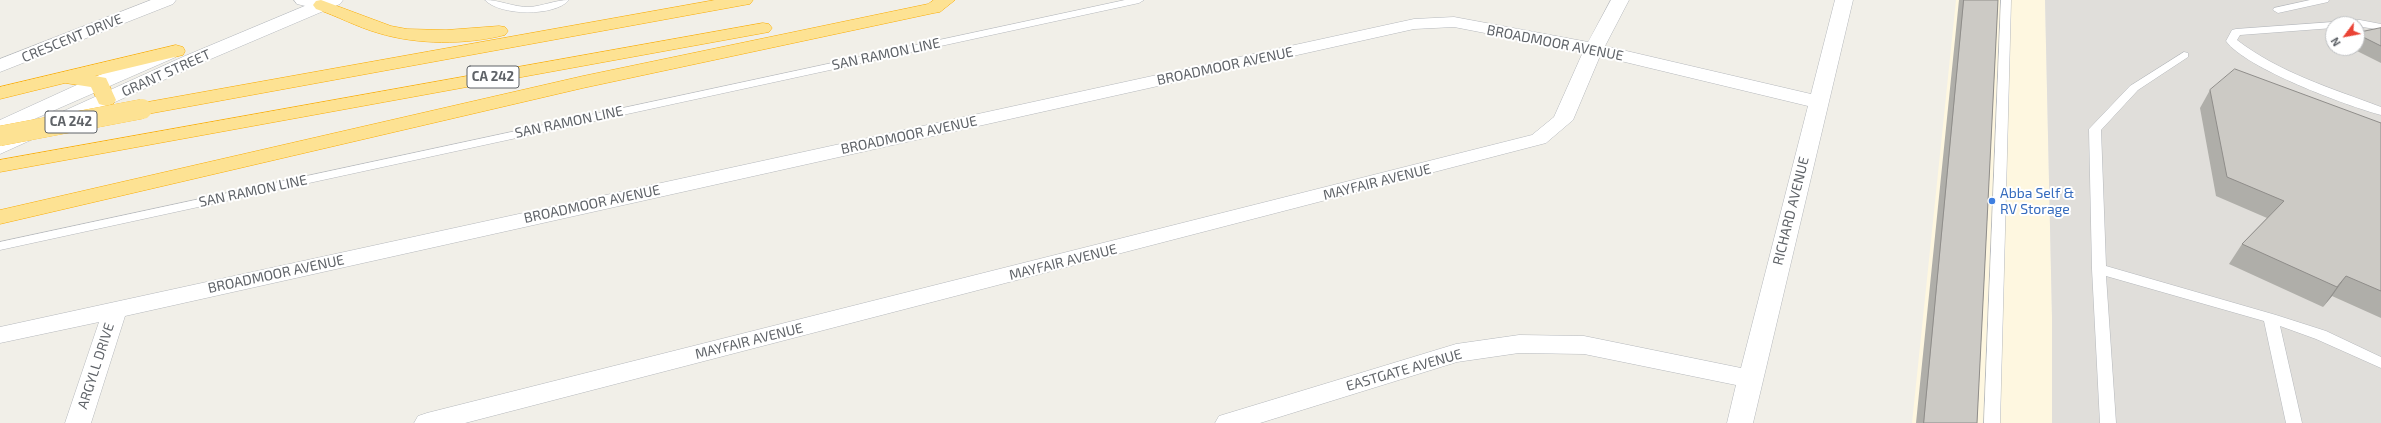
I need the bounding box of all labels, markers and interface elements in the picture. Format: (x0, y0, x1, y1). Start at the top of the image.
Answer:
street label: CRESCENT DRIVE (19, 10, 125, 66)
north arrow (2325, 16, 2365, 56)
street label: BROADMOOR AVENUE (1485, 21, 1625, 65)
street label: SAN RAMON LINE (830, 34, 942, 74)
text: N (2328, 35, 2343, 49)
street label: BROADMOOR AVENUE (1155, 43, 1295, 89)
street label: GRANT STREET (119, 46, 213, 100)
road number: CA 242 (467, 66, 519, 88)
street label: SAN RAMON LINE (513, 102, 625, 142)
road number: CA 242 (45, 111, 97, 133)
street label: BROADMOOR AVENUE (839, 112, 979, 158)
street label: RICHARD AVENUE (1769, 155, 1813, 267)
street label: MAYFAIR AVENUE (1321, 160, 1433, 204)
street label: SAN RAMON LINE (197, 171, 309, 211)
street label: BROADMOOR AVENUE (522, 181, 662, 227)
place label: Abba Self & RV Storage (2000, 185, 2074, 218)
marker: Abba Self & RV Storage (1987, 196, 1997, 206)
street label: MAYFAIR AVENUE (1007, 240, 1119, 284)
street label: BROADMOOR AVENUE (206, 251, 346, 297)
street label: MAYFAIR AVENUE (693, 319, 805, 363)
street label: ARGYLL DRIVE (74, 321, 118, 411)
street label: EASTGATE AVENUE (1344, 345, 1464, 395)

